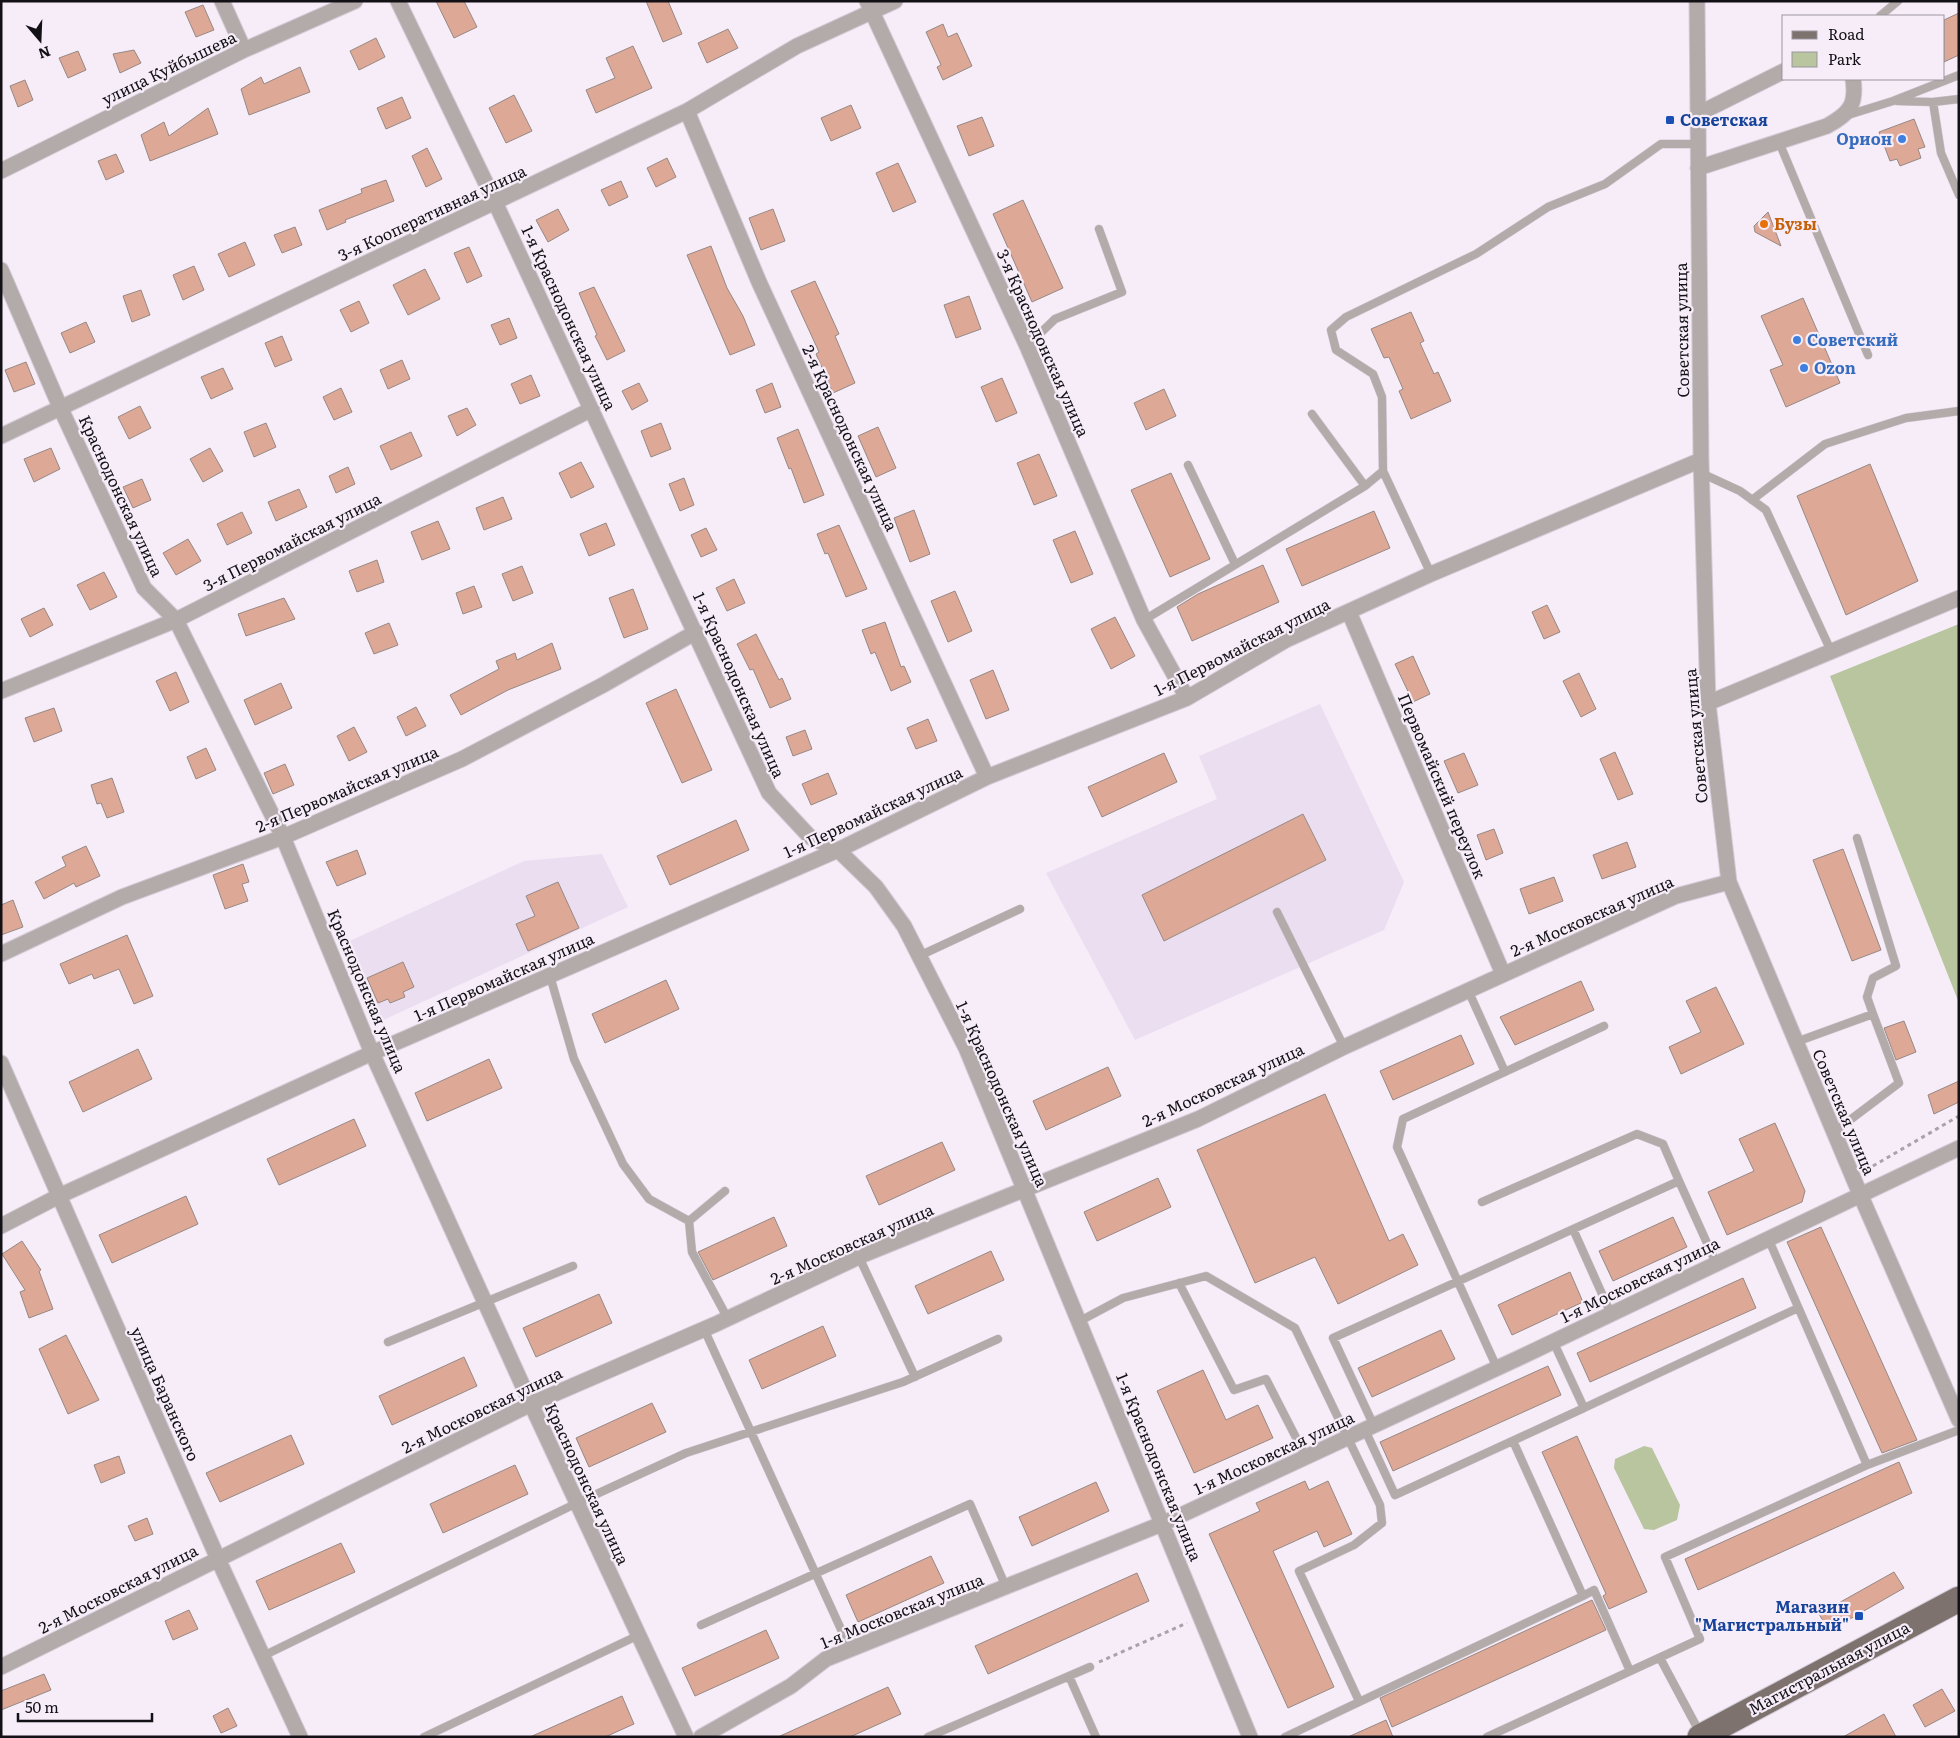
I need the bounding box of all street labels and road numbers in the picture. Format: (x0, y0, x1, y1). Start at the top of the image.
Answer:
street label: улица Куйбышева (97, 24, 240, 110)
street label: 3-я Кооперативная улица (333, 158, 530, 266)
street label: 1-я Краснодонская улица (516, 221, 623, 414)
street label: 3-я Краснодонская улица (992, 245, 1096, 441)
street label: Советская улица (1668, 262, 1694, 398)
street label: 2-я Краснодонская улица (797, 341, 905, 535)
street label: Краснодонская улица (74, 411, 170, 581)
street label: 3-я Первомайская улица (198, 486, 385, 597)
street label: 1-я Краснодонская улица (688, 588, 792, 782)
street label: 1-я Первомайская улица (1149, 591, 1334, 701)
street label: Советская улица (1677, 667, 1713, 804)
street label: Первомайский переулок (1393, 689, 1493, 882)
street label: 2-я Первомайская улица (251, 739, 442, 838)
street label: 1-я Первомайская улица (779, 759, 966, 863)
street label: 2-я Московская улица (1506, 868, 1677, 962)
street label: Краснодонская улица (322, 905, 414, 1077)
street label: 1-я Первомайская улица (410, 925, 598, 1027)
street label: 1-я Краснодонская улица (951, 997, 1055, 1191)
street label: 2-я Московская улица (1138, 1036, 1308, 1132)
street label: Советская улица (1808, 1045, 1882, 1179)
street label: 2-я Московская улица (766, 1196, 937, 1290)
street label: 1-я Московская улица (1556, 1230, 1723, 1328)
street label: улица Баранского (125, 1323, 206, 1465)
street label: 2-я Московская улица (397, 1360, 566, 1458)
street label: 1-я Краснодонская улица (1111, 1369, 1209, 1565)
street label: Краснодонская улица (540, 1399, 636, 1569)
street label: 1-я Московская улица (1190, 1404, 1358, 1500)
street label: 2-я Московская улица (34, 1537, 202, 1639)
street label: 1-я Московская улица (816, 1566, 987, 1654)
street label: Магистральная улица (1744, 1614, 1914, 1720)

